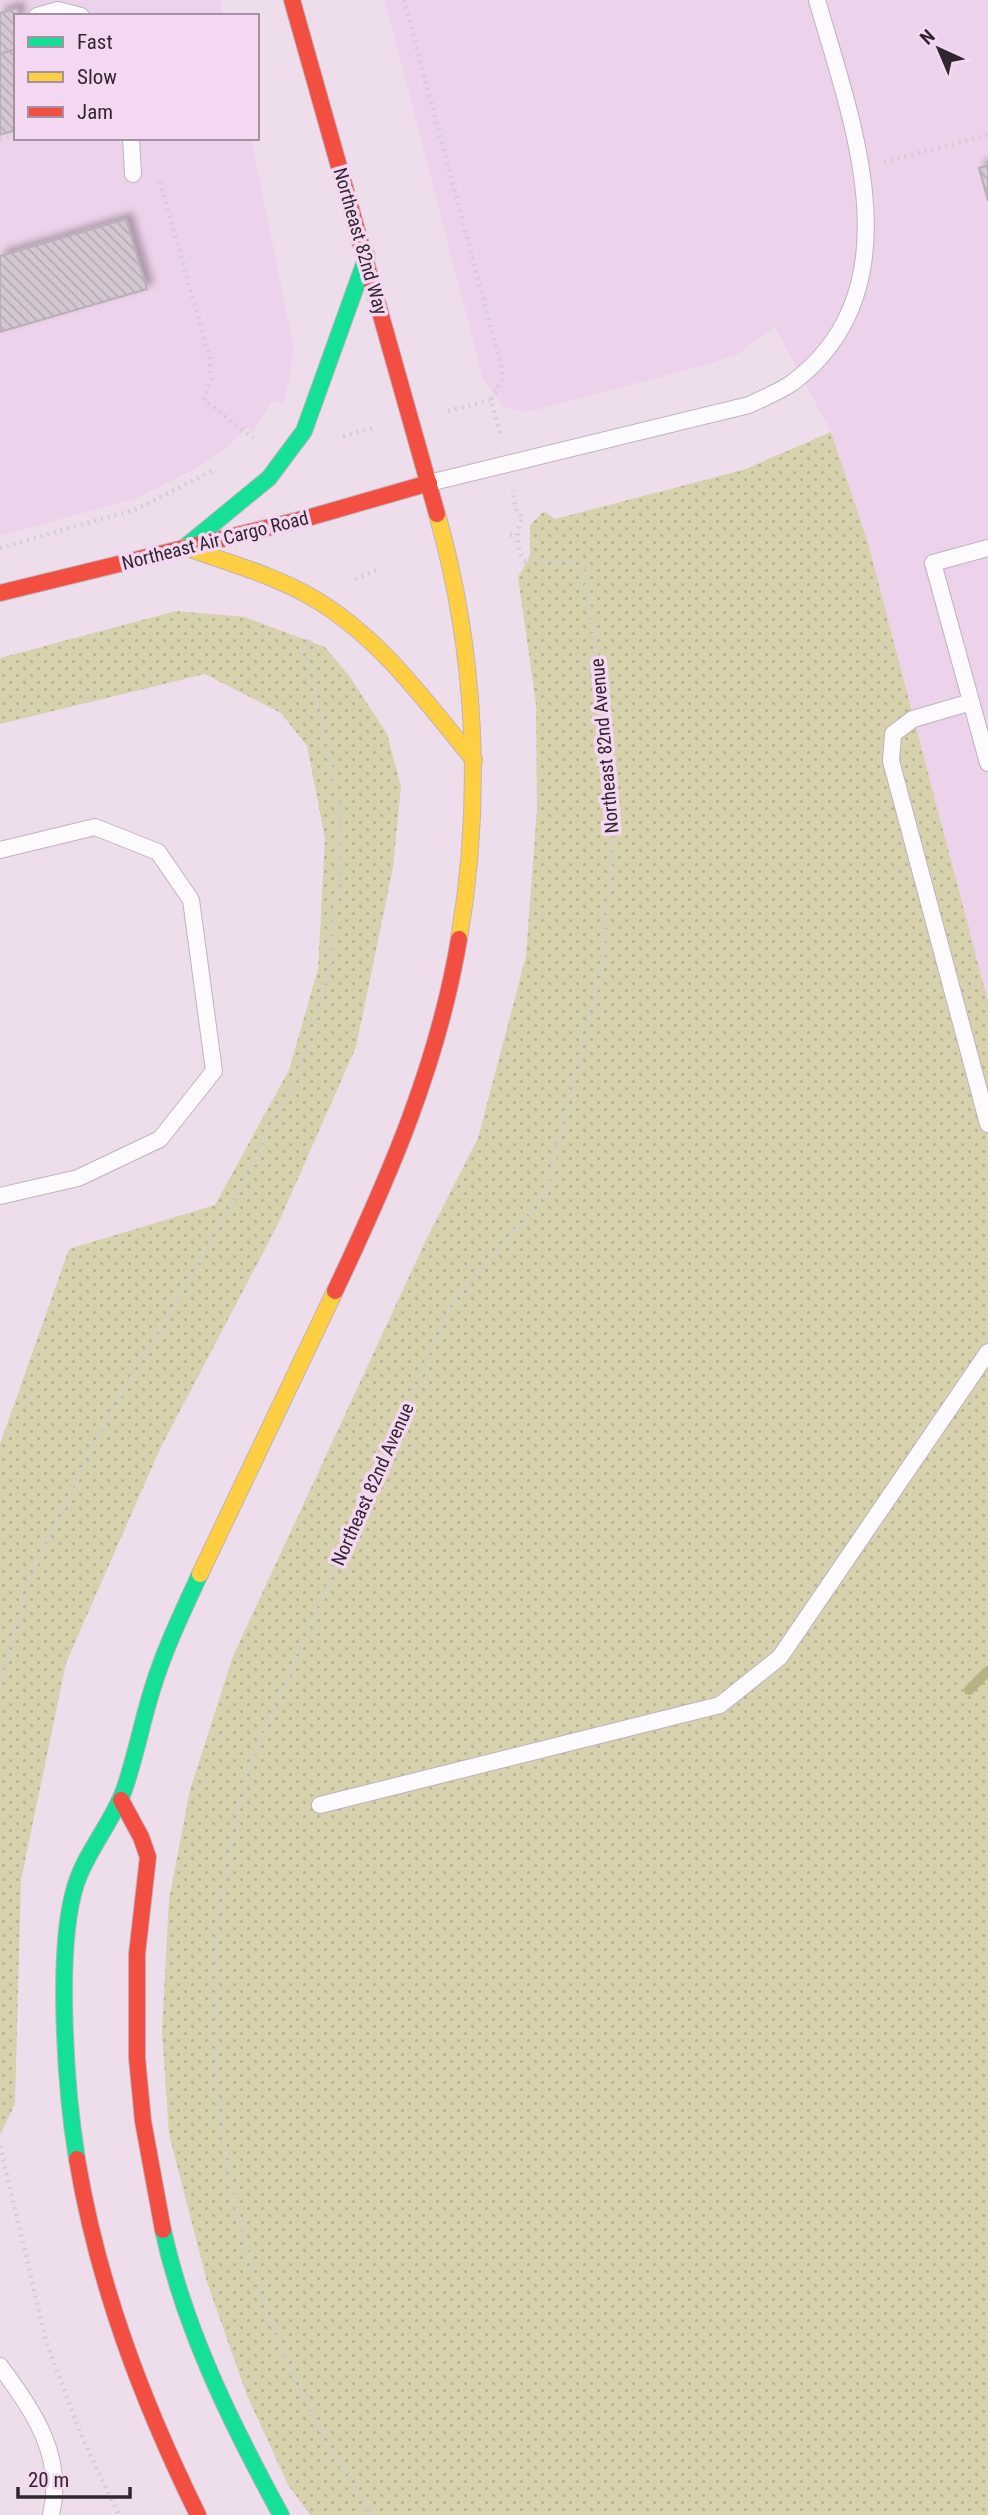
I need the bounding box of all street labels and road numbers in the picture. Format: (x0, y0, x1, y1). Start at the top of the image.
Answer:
street label: Northeast 82nd Way (329, 165, 393, 317)
street label: Northeast Air Cargo Road (119, 506, 311, 575)
street label: Northeast 82nd Avenue (585, 657, 624, 834)
street label: Northeast 82nd Avenue (326, 1399, 419, 1569)

